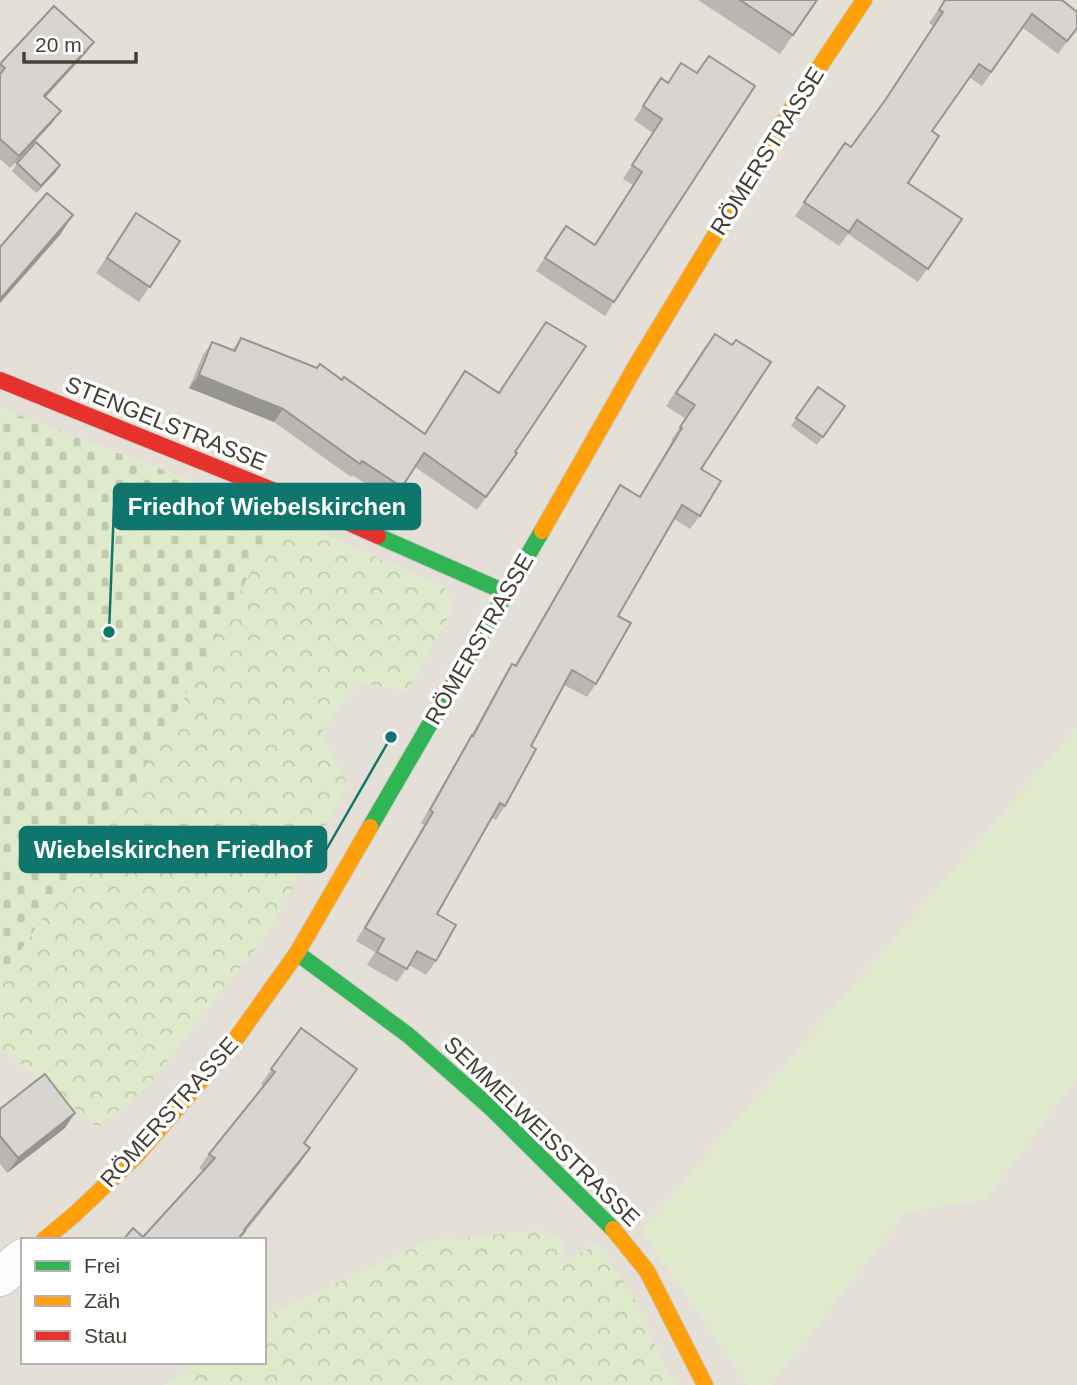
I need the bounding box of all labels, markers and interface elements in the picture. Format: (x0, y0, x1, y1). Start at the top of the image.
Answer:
scale bar (24, 21, 136, 65)
text: 20 m (35, 33, 82, 56)
street label: RÖMERSTRASSE (705, 62, 829, 240)
street label: STENGELSTRASSE (62, 371, 270, 475)
callout: Friedhof Wiebelskirchen (114, 484, 420, 529)
text: Friedhof Wiebelskirchen (128, 493, 406, 520)
street label: RÖMERSTRASSE (419, 549, 539, 729)
callout: Wiebelskirchen Friedhof (20, 827, 326, 872)
text: Wiebelskirchen Friedhof (34, 836, 313, 863)
street label: SEMMELWEISSTRASSE (439, 1031, 645, 1231)
street label: RÖMERSTRASSE (95, 1032, 243, 1192)
legend (21, 1238, 266, 1364)
text: Frei (84, 1254, 120, 1277)
text: Zäh (84, 1289, 120, 1312)
text: Stau (84, 1324, 127, 1347)

